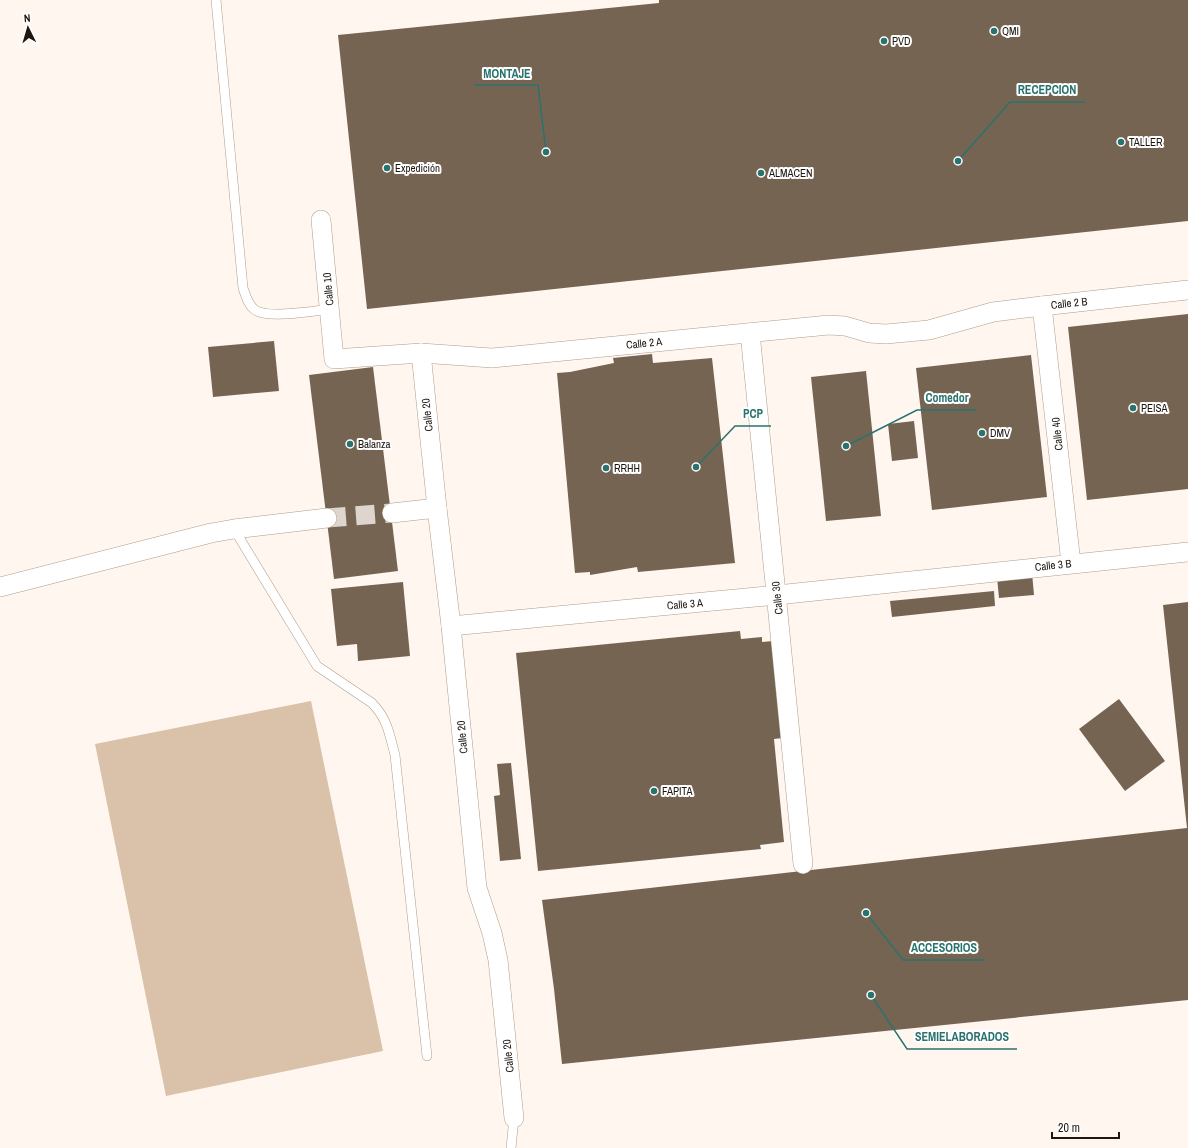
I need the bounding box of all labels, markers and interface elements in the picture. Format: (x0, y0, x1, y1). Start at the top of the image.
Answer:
north arrow (8, 8, 48, 48)
text: N (23, 11, 31, 25)
place label: QMI (1002, 24, 1019, 38)
marker: QMI (989, 26, 999, 36)
place label: PVD (892, 34, 911, 48)
marker: PVD (879, 36, 889, 46)
callout: MONTAJE (475, 61, 538, 85)
text: MONTAJE (483, 66, 531, 82)
callout: RECEPCION (1010, 78, 1085, 102)
text: RECEPCION (1018, 82, 1076, 98)
place label: TALLER (1129, 135, 1163, 149)
marker: TALLER (1116, 137, 1126, 147)
place label: Expedición (395, 161, 440, 175)
marker: Expedición (382, 163, 392, 173)
place label: ALMACEN (768, 166, 813, 180)
marker: ALMACEN (756, 168, 766, 178)
street label: Calle 10 (320, 272, 336, 306)
street label: Calle 2 B (1050, 294, 1088, 312)
street label: Calle 2 A (625, 334, 664, 352)
callout: Comedor (917, 386, 976, 410)
text: Comedor (925, 390, 969, 406)
street label: Calle 20 (418, 398, 436, 432)
place label: PEISA (1141, 401, 1169, 415)
callout: PCP (735, 402, 771, 426)
marker: PEISA (1128, 403, 1138, 413)
text: PCP (743, 406, 764, 422)
street label: Calle 40 (1048, 417, 1066, 451)
place label: DMV (990, 426, 1010, 440)
marker: DMV (977, 428, 987, 438)
place label: Balanza (358, 437, 391, 451)
marker: Balanza (345, 439, 355, 449)
place label: RRHH (614, 461, 640, 475)
marker: RRHH (601, 463, 611, 473)
street label: Calle 3 B (1034, 556, 1072, 574)
street label: Calle 30 (768, 581, 786, 615)
street label: Calle 3 A (666, 595, 705, 613)
street label: Calle 20 (454, 720, 470, 754)
place label: FAPITA (662, 784, 693, 798)
marker: FAPITA (649, 786, 659, 796)
callout: ACCESORIOS (903, 936, 985, 960)
text: ACCESORIOS (911, 940, 978, 956)
callout: SEMIELABORADOS (907, 1025, 1017, 1049)
text: SEMIELABORADOS (915, 1029, 1009, 1045)
street label: Calle 20 (499, 1039, 517, 1073)
scale bar (1052, 1114, 1119, 1140)
text: 20 m (1058, 1120, 1080, 1136)

